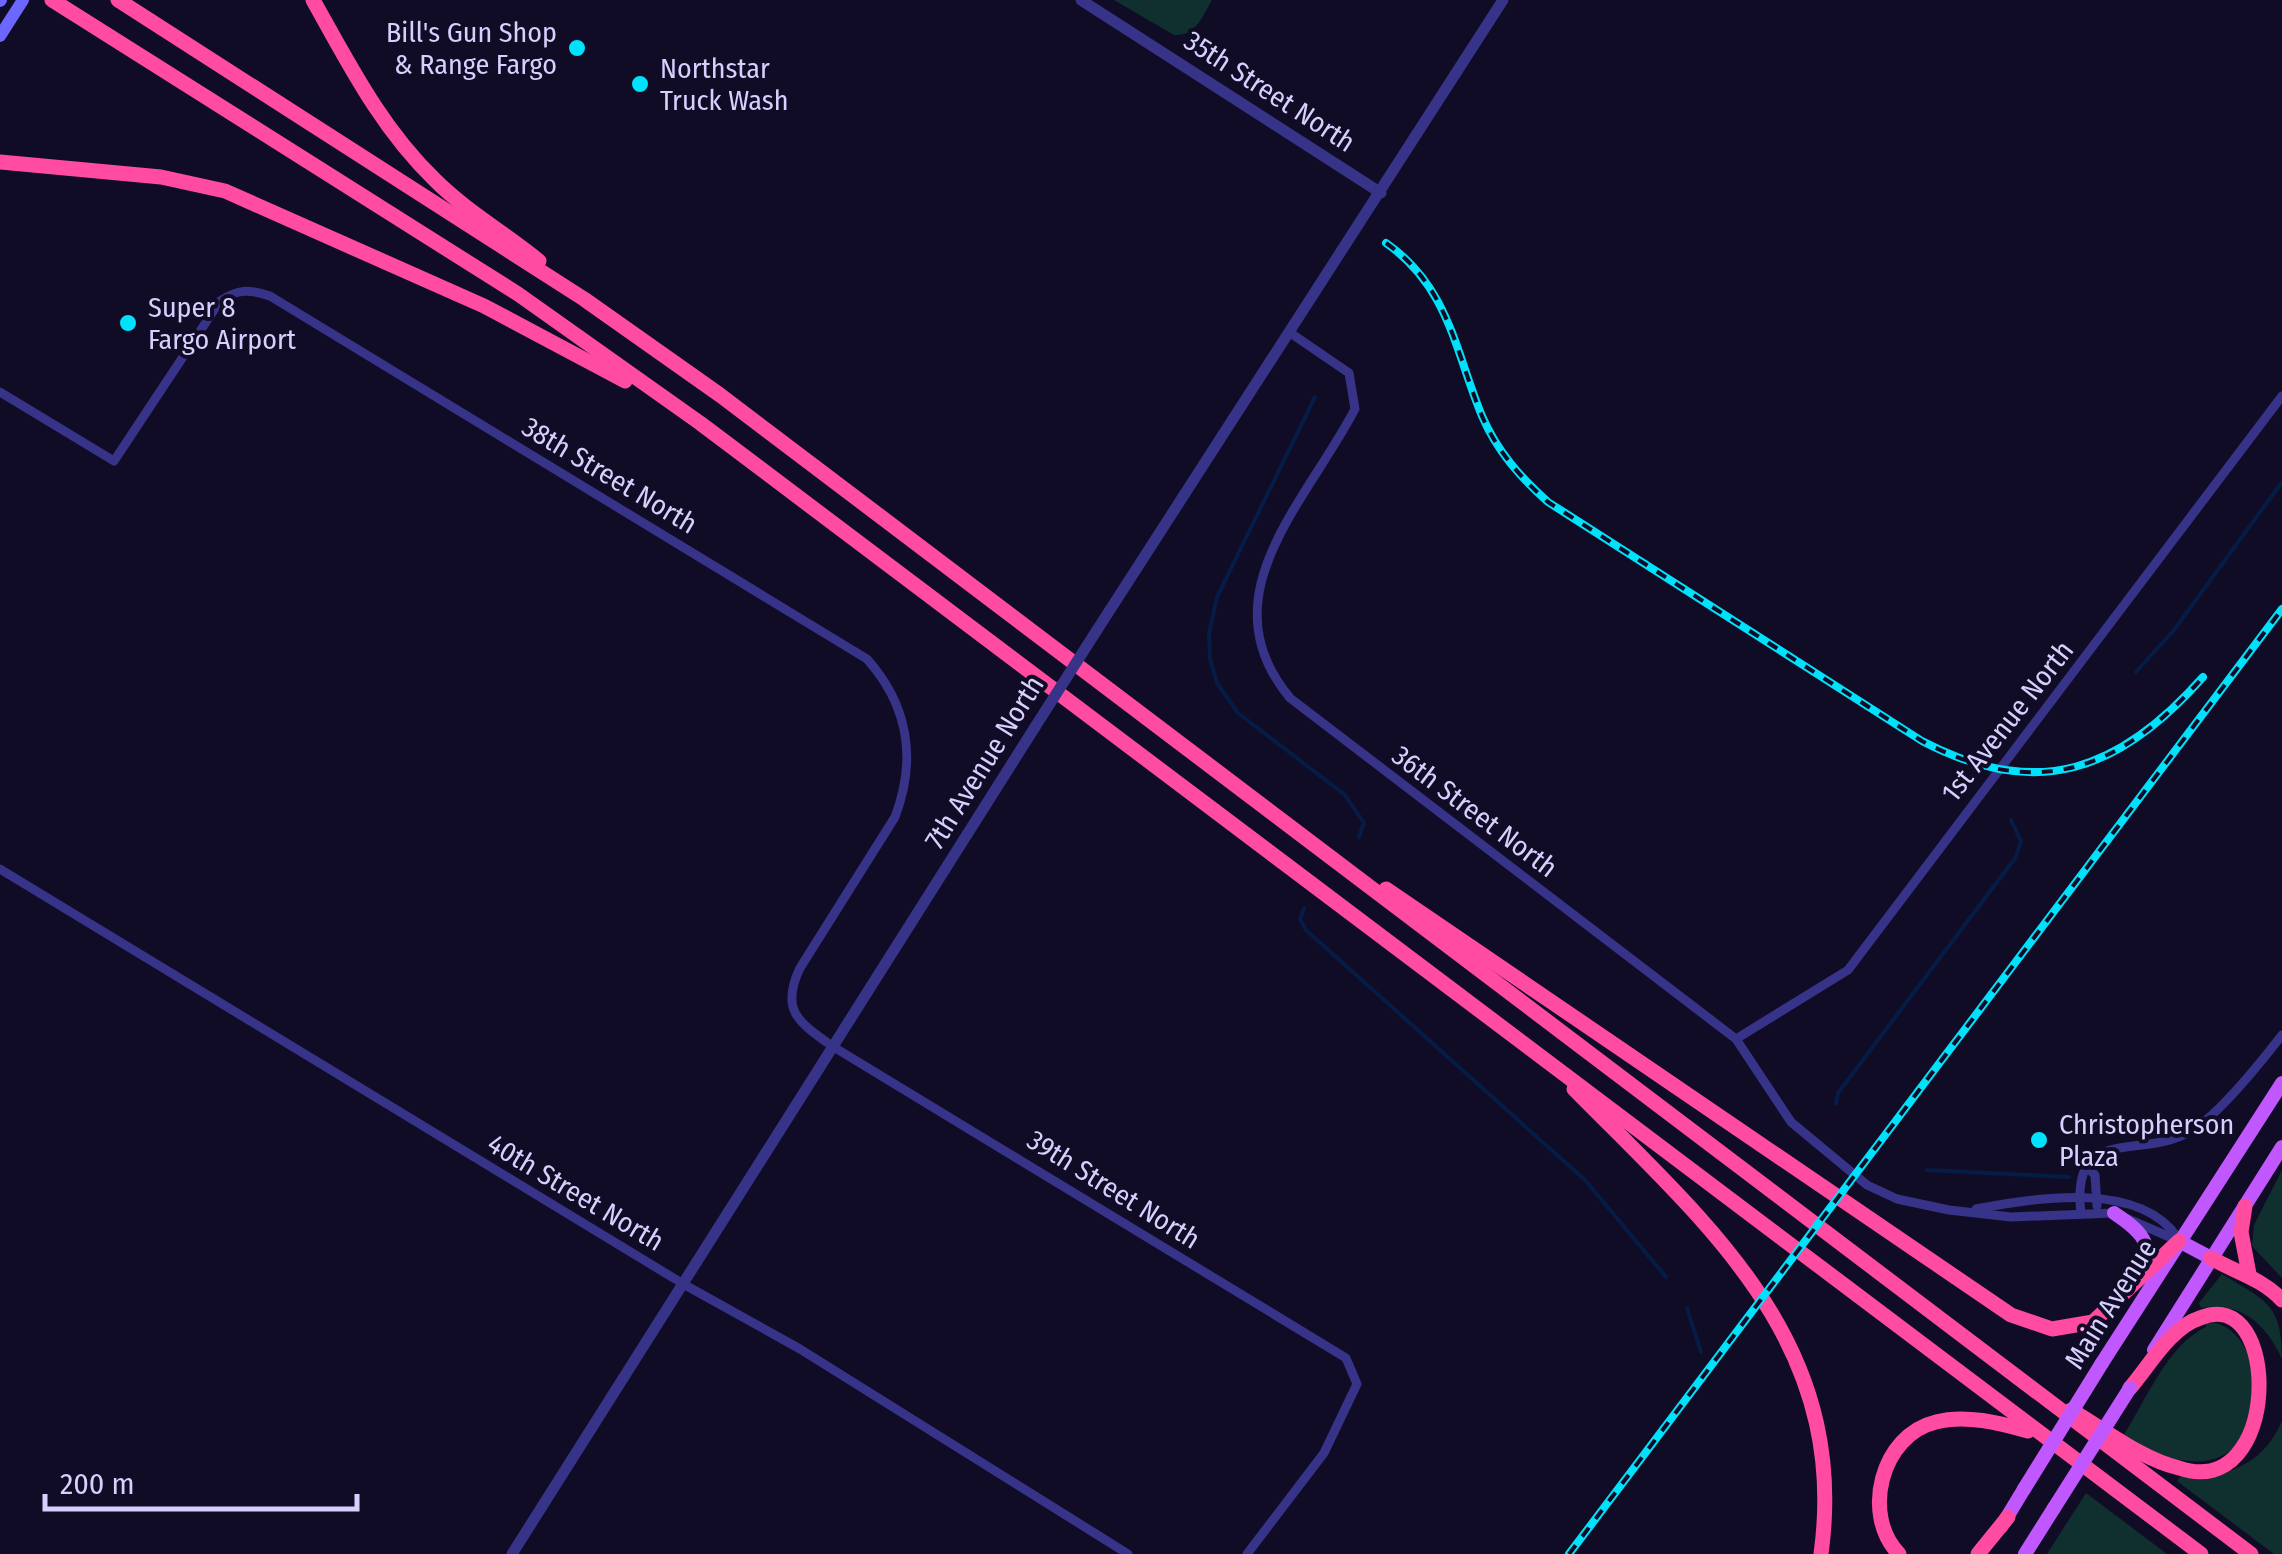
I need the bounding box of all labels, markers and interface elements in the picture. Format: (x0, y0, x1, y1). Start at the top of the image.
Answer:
place label: Bill's Gun Shop & Range Fargo (386, 16, 557, 81)
street label: 35th Street North (1178, 24, 1361, 159)
marker: Bill's Gun Shop & Range Fargo (566, 37, 588, 59)
place label: Northstar Truck Wash (660, 52, 789, 117)
marker: Northstar Truck Wash (629, 73, 651, 95)
place label: Super 8 Fargo Airport (148, 291, 297, 356)
marker: Super 8 Fargo Airport (117, 312, 139, 334)
street label: 38th Street North (516, 410, 703, 541)
street label: 1st Avenue North (1934, 634, 2080, 808)
street label: 7th Avenue North (918, 670, 1051, 855)
street label: 36th Street North (1386, 739, 1564, 884)
place label: Christopherson Plaza (2059, 1108, 2234, 1173)
street label: 39th Street North (1021, 1123, 1206, 1256)
street label: 40th Street North (482, 1127, 670, 1258)
marker: Christopherson Plaza (2028, 1129, 2050, 1151)
street label: Main Avenue (2058, 1234, 2163, 1375)
scale bar (45, 1449, 358, 1511)
text: 200 m (60, 1466, 135, 1502)

